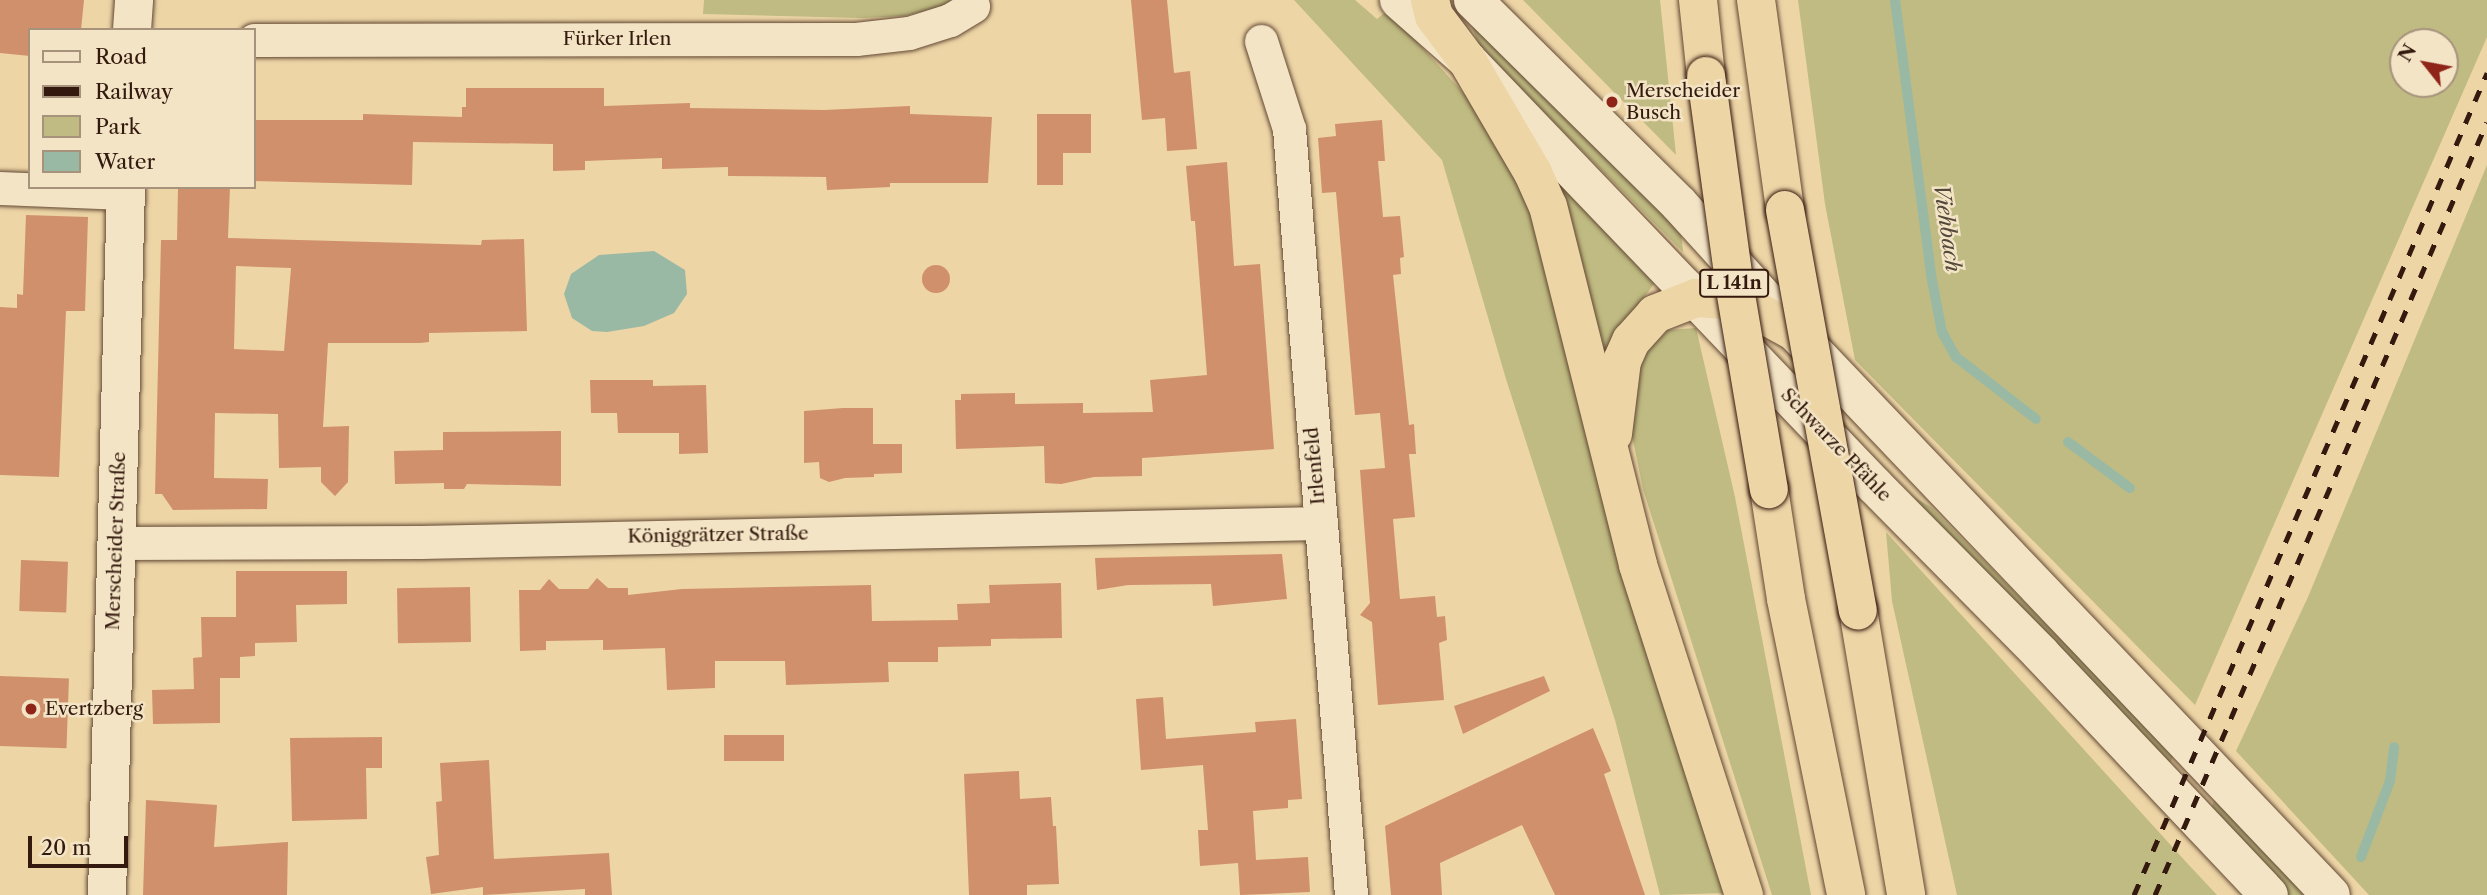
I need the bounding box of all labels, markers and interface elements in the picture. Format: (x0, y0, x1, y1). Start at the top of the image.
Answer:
legend (28, 28, 256, 189)
street label: Fürker Irlen (563, 28, 671, 50)
north arrow (2389, 28, 2459, 98)
text: N (2393, 40, 2421, 66)
text: Road (95, 44, 147, 69)
text: Railway (95, 79, 173, 104)
place label: Merscheider Busch (1626, 80, 1740, 124)
marker: Merscheider Busch (1604, 94, 1620, 110)
text: Park (95, 114, 141, 139)
text: Water (95, 149, 155, 174)
water label: Viehbach (1928, 182, 1966, 274)
road number: L 141n (1697, 268, 1771, 298)
street label: Schwarze Pfähle (1776, 383, 1896, 507)
street label: Irlenfeld (1300, 426, 1330, 506)
street label: Merscheider Straße (101, 451, 131, 631)
street label: Königgrätzer Straße (627, 522, 809, 548)
place label: Evertzberg (45, 698, 143, 720)
marker: Evertzberg (23, 701, 39, 717)
scale bar (32, 822, 131, 866)
text: 20 m (41, 835, 92, 860)

